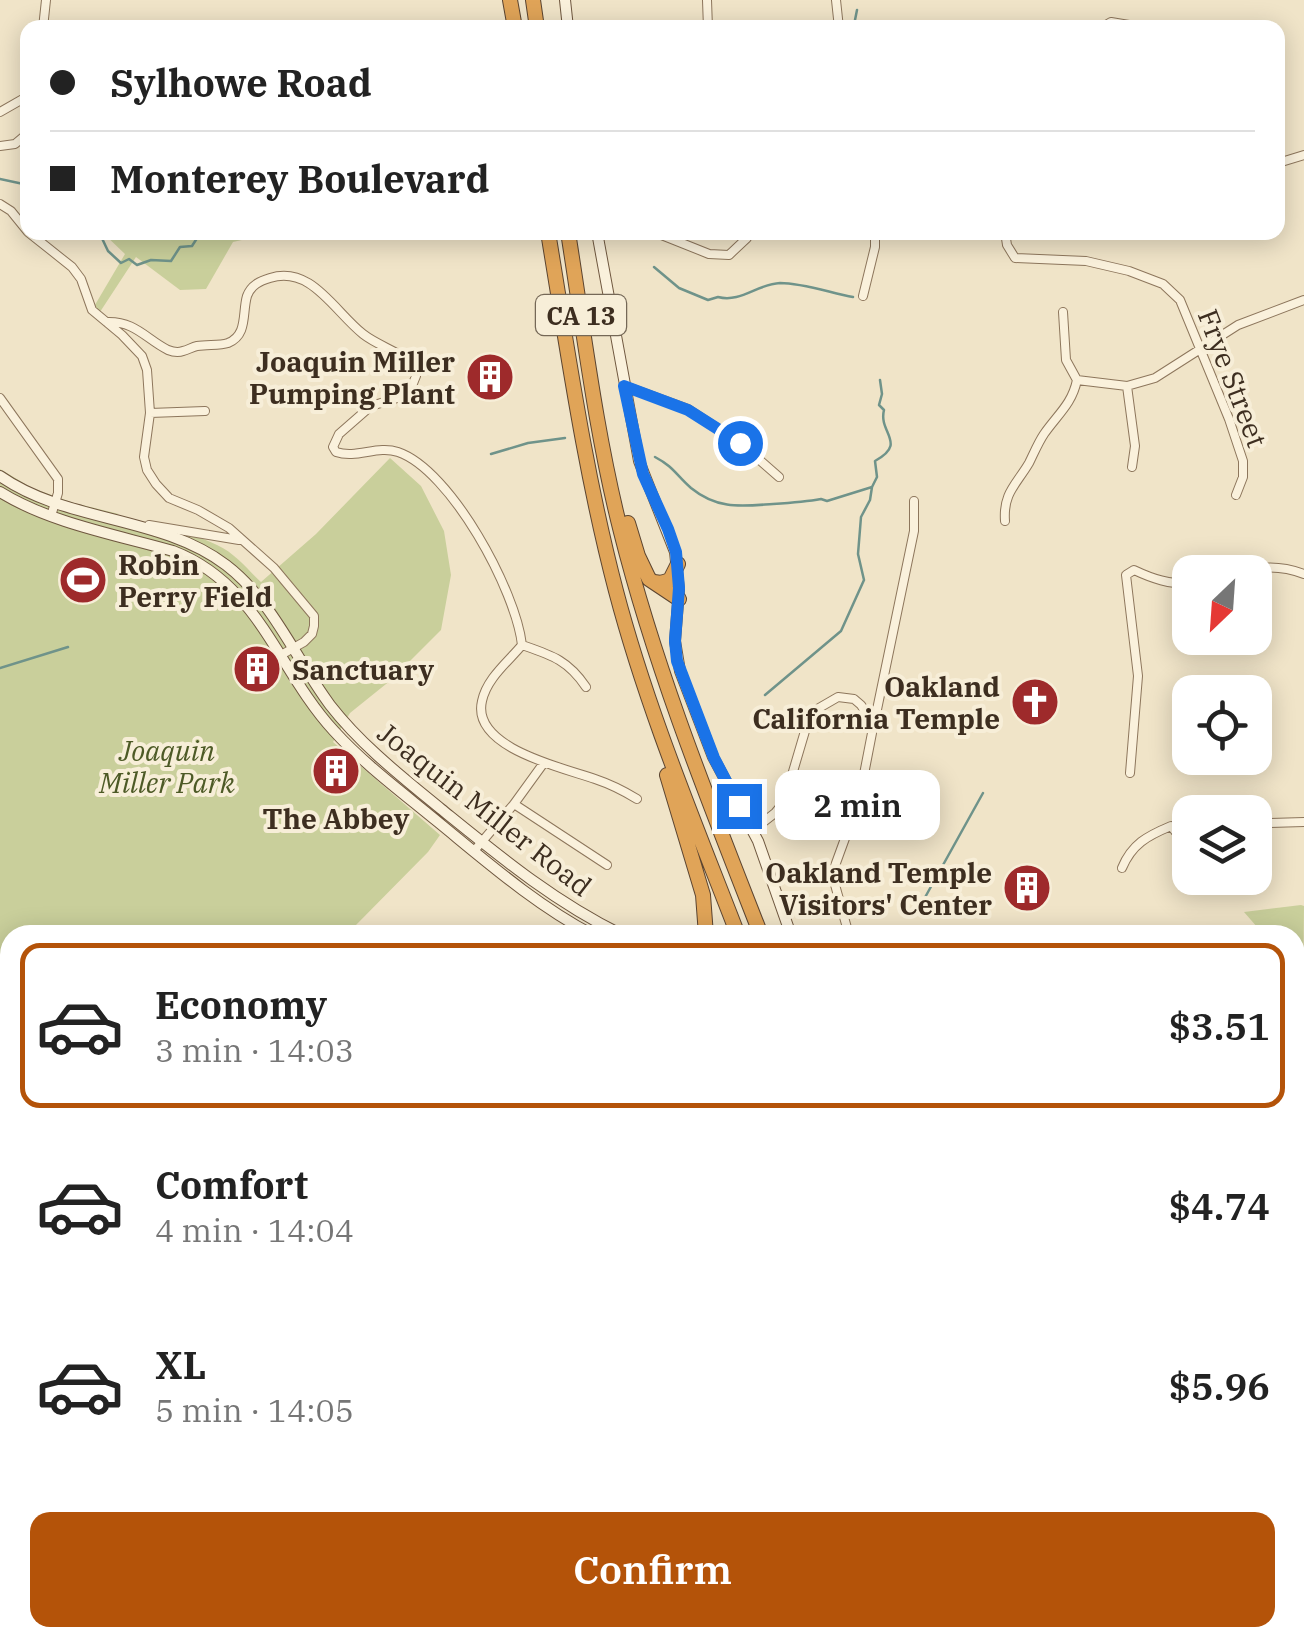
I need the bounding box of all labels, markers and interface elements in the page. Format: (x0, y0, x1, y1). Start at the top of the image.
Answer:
text: Sylhowe Road (110, 58, 372, 107)
text: Monterey Boulevard (110, 154, 490, 203)
road number: CA 13 (536, 295, 626, 335)
street label: Frye Street (1190, 304, 1276, 452)
place label: Joaquin Miller Pumping Plant (249, 343, 455, 412)
building icon: Joaquin Miller Pumping Plant (464, 351, 516, 403)
route start (718, 421, 763, 466)
place label: Robin Perry Field (118, 546, 272, 615)
sports icon: Robin Perry Field (57, 554, 109, 606)
north arrow (1172, 555, 1272, 655)
map controls (1172, 555, 1272, 895)
building icon: Sanctuary (231, 643, 283, 695)
place label: Sanctuary (292, 651, 434, 688)
place label: Oakland California Temple (752, 668, 1000, 737)
button: locate (1172, 675, 1272, 775)
church icon: Oakland California Temple (1009, 676, 1061, 728)
street label: Joaquin Miller Road (370, 714, 600, 904)
park label: Joaquin Miller Park (98, 732, 235, 801)
building icon: The Abbey (310, 745, 362, 797)
callout: 2 min (774, 771, 939, 841)
route end (717, 784, 762, 829)
text: 2 min (813, 784, 902, 826)
button: layers (1172, 795, 1272, 895)
place label: The Abbey (263, 800, 409, 837)
place label: Oakland Temple Visitors' Center (765, 854, 992, 923)
building icon: Oakland Temple Visitors' Center (1001, 862, 1053, 914)
text: Economy (155, 980, 327, 1029)
icon: car (35, 981, 125, 1071)
text: $3.51 (1168, 1001, 1270, 1050)
text: 3 min · 14:03 (155, 1029, 354, 1071)
text: Comfort (155, 1160, 308, 1209)
icon: car (35, 1161, 125, 1251)
text: $4.74 (1168, 1181, 1270, 1230)
text: 4 min · 14:04 (155, 1209, 354, 1251)
text: XL (155, 1340, 206, 1389)
icon: car (35, 1341, 125, 1431)
text: $5.96 (1168, 1361, 1270, 1410)
text: 5 min · 14:05 (155, 1389, 354, 1431)
button: Confirm (30, 1512, 1275, 1627)

